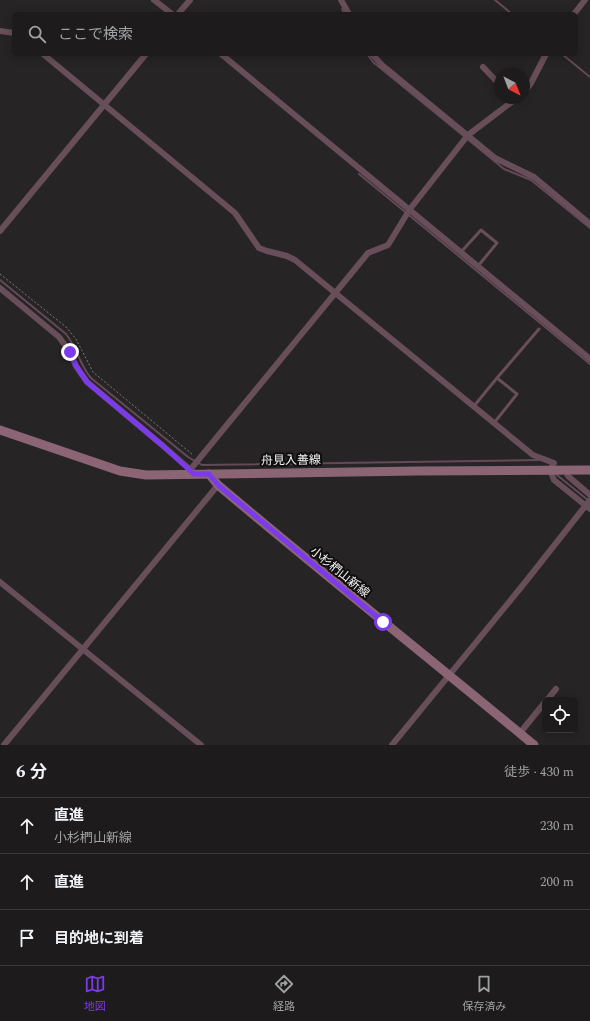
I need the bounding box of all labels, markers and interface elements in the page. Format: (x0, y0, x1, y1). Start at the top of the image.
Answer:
search box (12, 12, 578, 56)
icon: search (26, 23, 48, 45)
text: ここで検索 (58, 23, 133, 46)
north arrow (494, 68, 530, 104)
route end (61, 343, 79, 361)
street label: 舟見入善線 (261, 450, 321, 471)
street label: 小杉椚山新線 (306, 542, 374, 602)
route start (374, 613, 392, 631)
map controls (542, 697, 578, 733)
button: locate (542, 697, 578, 733)
text: 6 分 (16, 759, 47, 785)
text: 徒歩 · 430 m (504, 762, 574, 782)
text: 直進 (54, 804, 84, 827)
icon: ahead (16, 815, 38, 837)
text: 230 m (540, 816, 574, 836)
text: 小杉椚山新線 (54, 828, 132, 848)
icon: ahead (16, 871, 38, 893)
text: 直進 (54, 871, 84, 894)
text: 200 m (540, 872, 574, 892)
icon: arrive (16, 927, 38, 949)
text: 目的地に到着 (54, 927, 144, 950)
tab: 地図 (84, 973, 106, 1015)
tab: 経路 (273, 973, 295, 1015)
tab: 保存済み (462, 973, 506, 1015)

